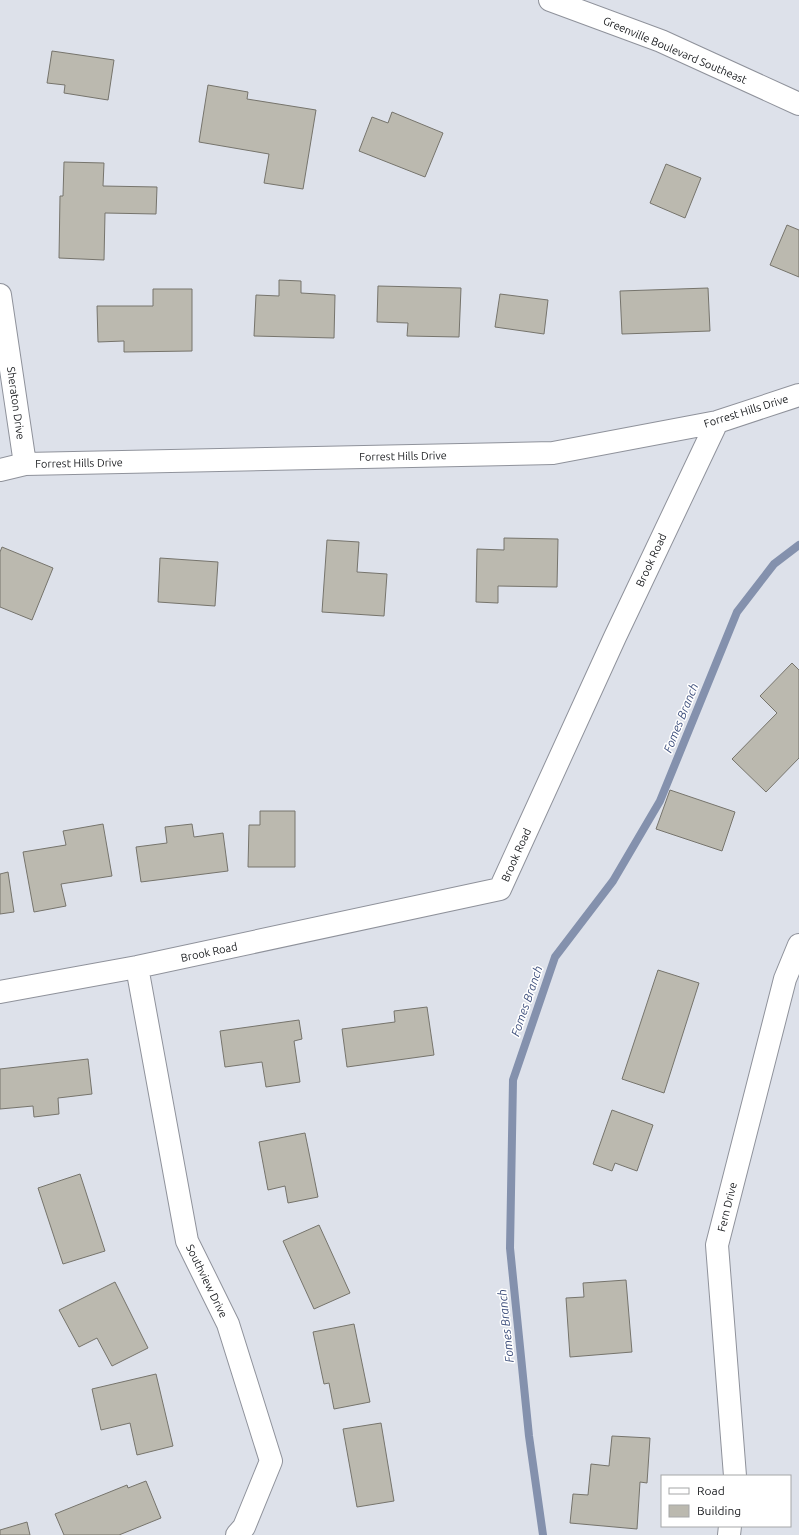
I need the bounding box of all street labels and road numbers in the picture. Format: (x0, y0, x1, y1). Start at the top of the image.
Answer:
street label: Greenville Boulevard Southeast (601, 14, 749, 86)
street label: Sheraton Drive (5, 366, 27, 440)
street label: Forrest Hills Drive (702, 392, 790, 430)
street label: Forrest Hills Drive (359, 449, 447, 463)
street label: Forrest Hills Drive (35, 456, 123, 470)
street label: Brook Road (633, 531, 669, 589)
street label: Brook Road (499, 826, 533, 884)
street label: Brook Road (180, 940, 238, 964)
street label: Fern Drive (715, 1181, 739, 1233)
street label: Southview Drive (184, 1242, 230, 1320)

